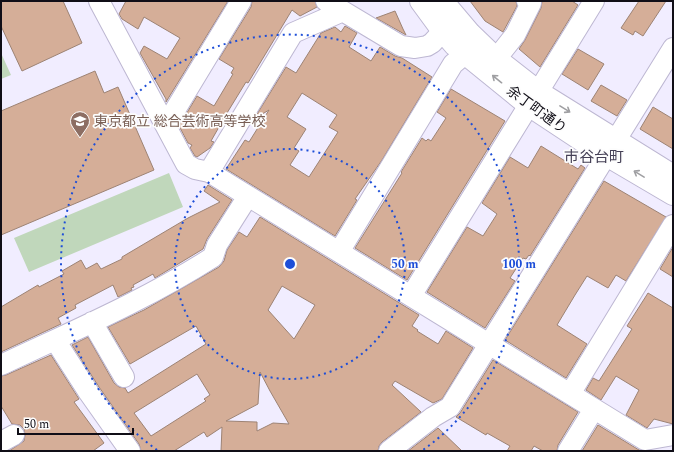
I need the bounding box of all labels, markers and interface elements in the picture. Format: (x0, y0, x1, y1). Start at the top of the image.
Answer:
one-way arrow (491, 75, 502, 83)
street label: 余丁町通り (502, 80, 571, 138)
one-way arrow (559, 106, 571, 114)
school or university icon: 東京都立 総合芸術高等学校 (69, 110, 91, 138)
place label: 東京都立 総合芸術高等学校 (94, 111, 266, 132)
district label: 市谷台町 (564, 146, 624, 169)
one-way arrow (633, 170, 645, 178)
text: 50 m (391, 255, 419, 274)
text: 100 m (502, 255, 536, 274)
centre of rings (283, 257, 297, 271)
scale bar (18, 410, 133, 436)
text: 50 m (24, 415, 49, 434)

